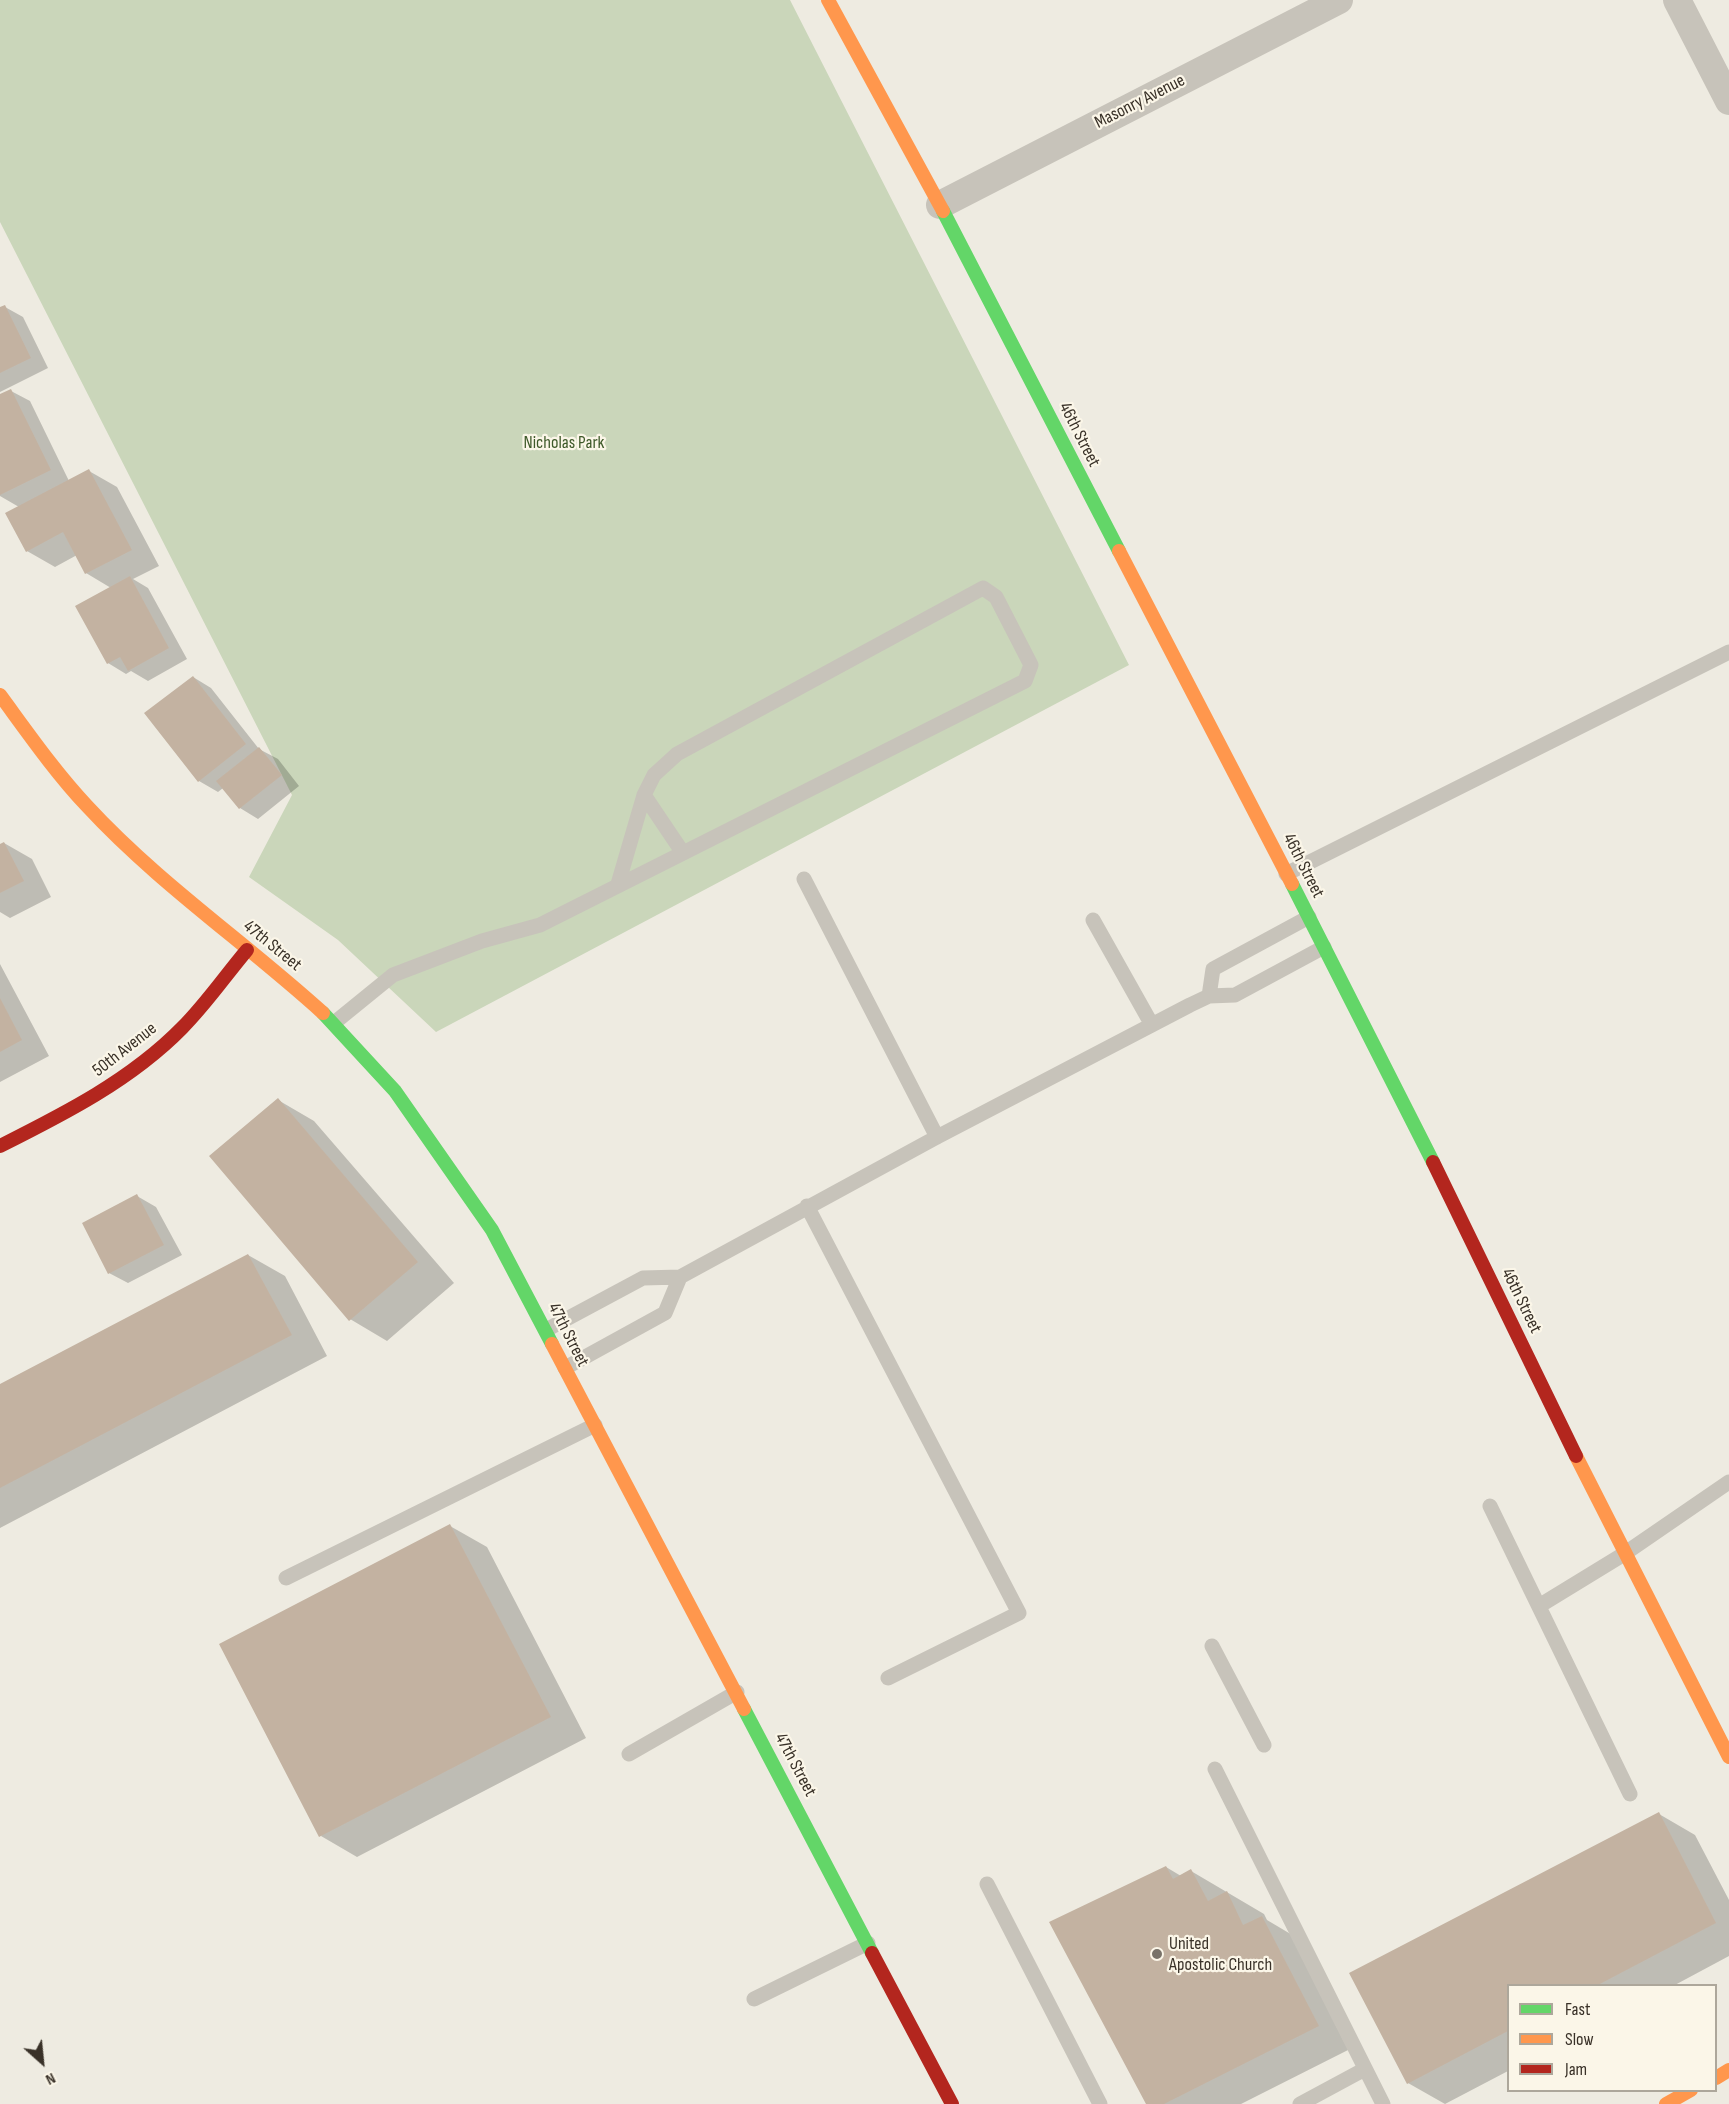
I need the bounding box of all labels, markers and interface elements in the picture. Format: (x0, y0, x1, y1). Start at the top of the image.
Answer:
street label: Masonry Avenue (1091, 70, 1189, 134)
street label: 46th Street (1054, 399, 1104, 471)
park label: Nicholas Park (524, 432, 604, 454)
street label: 46th Street (1278, 830, 1328, 902)
street label: 47th Street (238, 916, 306, 976)
street label: 50th Avenue (89, 1018, 161, 1082)
street label: 46th Street (1496, 1265, 1546, 1337)
street label: 47th Street (543, 1299, 593, 1371)
street label: 47th Street (769, 1730, 821, 1800)
place label: United Apostolic Church (1169, 1933, 1272, 1976)
marker: United Apostolic Church (1150, 1947, 1164, 1961)
legend (1507, 1984, 1717, 2092)
text: Fast (1565, 1999, 1590, 2020)
text: Slow (1565, 2029, 1594, 2050)
north arrow (12, 2032, 72, 2092)
text: Jam (1565, 2059, 1587, 2080)
text: N (42, 2068, 59, 2089)

